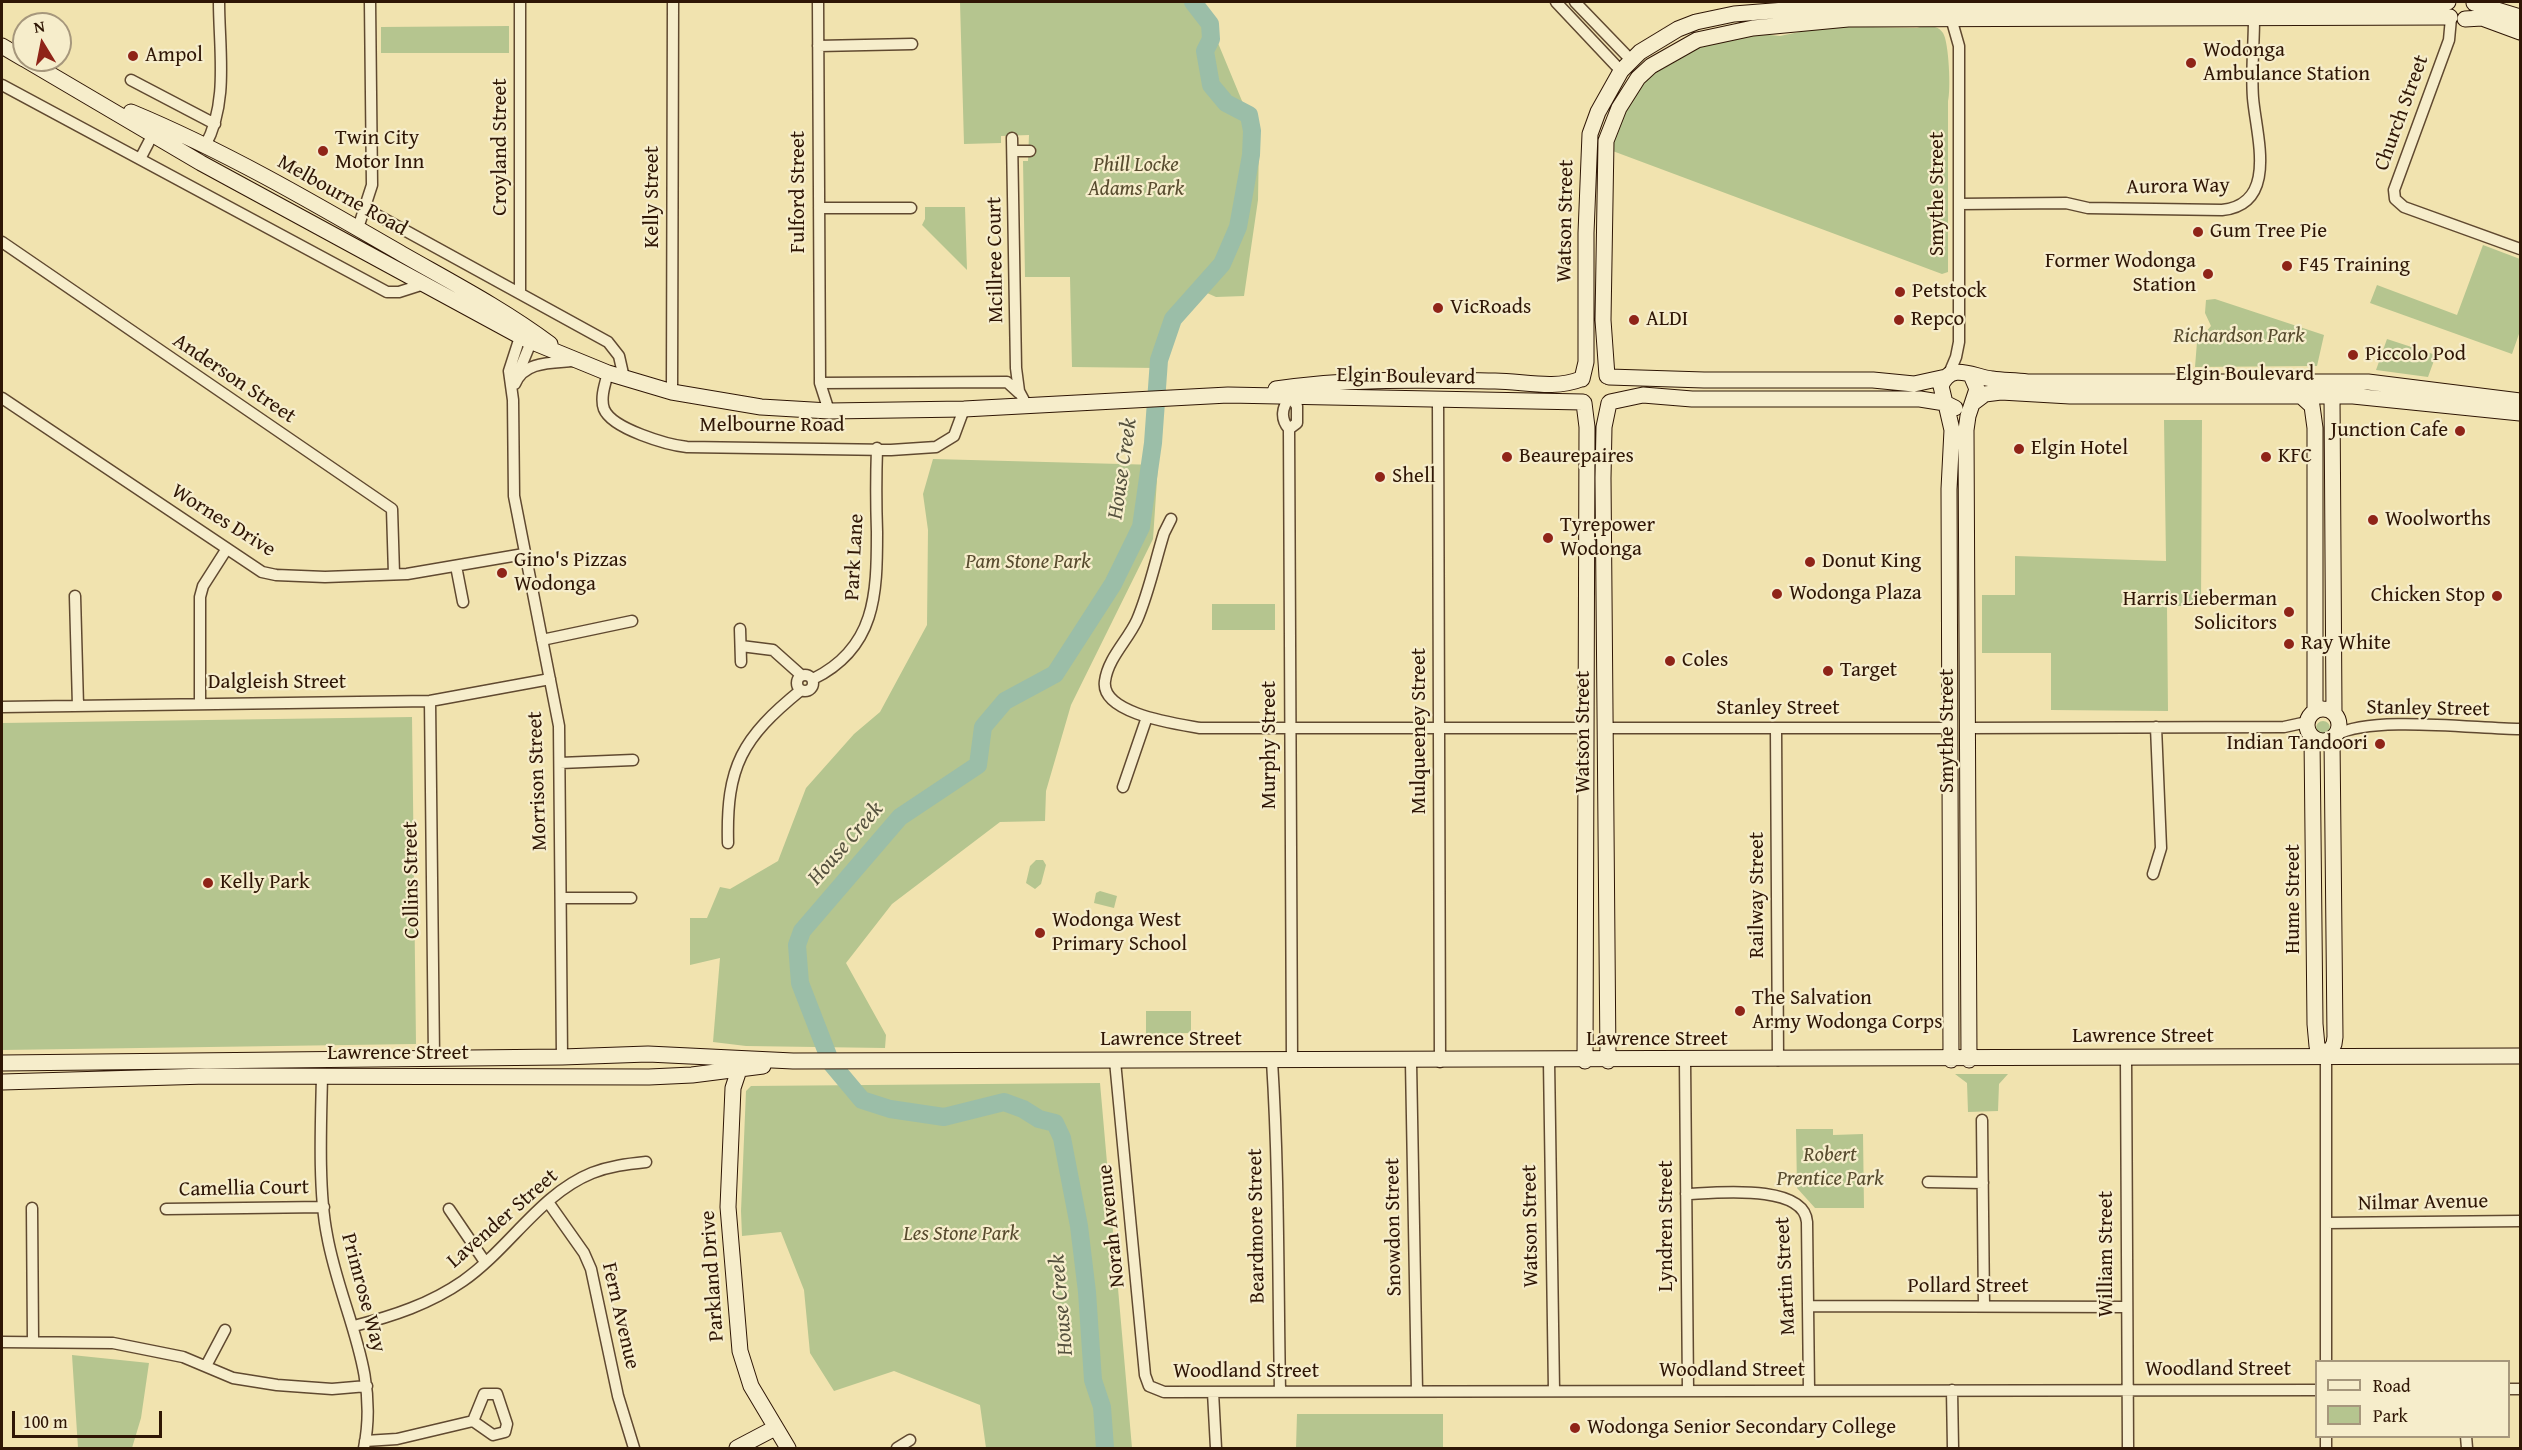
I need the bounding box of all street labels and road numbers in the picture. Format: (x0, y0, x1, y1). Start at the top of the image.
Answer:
street label: Church Street (2369, 52, 2435, 174)
street label: Croyland Street (488, 78, 514, 216)
street label: Fulford Street (786, 131, 812, 253)
street label: Smythe Street (1925, 132, 1951, 256)
street label: Kelly Street (640, 146, 666, 248)
street label: Melbourne Road (273, 150, 411, 242)
street label: Watson Street (1552, 159, 1580, 283)
street label: Aurora Way (2126, 173, 2230, 201)
street label: Mcillree Court (982, 197, 1010, 323)
street label: Anderson Street (168, 329, 300, 429)
street label: Elgin Boulevard (2176, 362, 2314, 388)
street label: Elgin Boulevard (1336, 363, 1476, 391)
street label: Melbourne Road (700, 413, 844, 439)
street label: Wornes Drive (166, 479, 280, 563)
street label: Park Lane (840, 513, 870, 601)
street label: Mulqueeney Street (1407, 648, 1433, 814)
street label: Smythe Street (1935, 669, 1961, 793)
street label: Dalgleish Street (208, 670, 346, 696)
street label: Watson Street (1571, 671, 1597, 793)
street label: Murphy Street (1257, 681, 1283, 809)
street label: Stanley Street (2366, 695, 2490, 723)
street label: Stanley Street (1716, 696, 1840, 722)
street label: Morrison Street (523, 711, 553, 851)
street label: Collins Street (398, 821, 426, 939)
street label: Railway Street (1745, 832, 1771, 958)
street label: Hume Street (2281, 844, 2307, 954)
street label: Lawrence Street (2072, 1024, 2214, 1050)
street label: Lawrence Street (1100, 1027, 1242, 1053)
street label: Lawrence Street (1586, 1027, 1728, 1053)
street label: Lawrence Street (327, 1041, 469, 1067)
street label: Beardmore Street (1243, 1148, 1271, 1304)
street label: Snowdon Street (1380, 1157, 1408, 1297)
street label: Lyndren Street (1654, 1160, 1680, 1292)
street label: Norah Avenue (1093, 1163, 1131, 1289)
street label: Lavender Street (442, 1164, 564, 1274)
street label: Watson Street (1517, 1164, 1545, 1288)
street label: Camellia Court (179, 1175, 309, 1203)
street label: Nilmar Avenue (2358, 1189, 2488, 1217)
street label: William Street (2094, 1191, 2120, 1317)
street label: Parkland Drive (696, 1210, 730, 1342)
street label: Martin Street (1770, 1216, 1802, 1336)
street label: Primrose Way (335, 1231, 391, 1355)
street label: Fern Avenue (595, 1260, 645, 1372)
street label: Pollard Street (1907, 1274, 2029, 1300)
street label: Woodland Street (2145, 1357, 2291, 1383)
street label: Woodland Street (1659, 1358, 1805, 1384)
street label: Woodland Street (1173, 1359, 1319, 1385)

